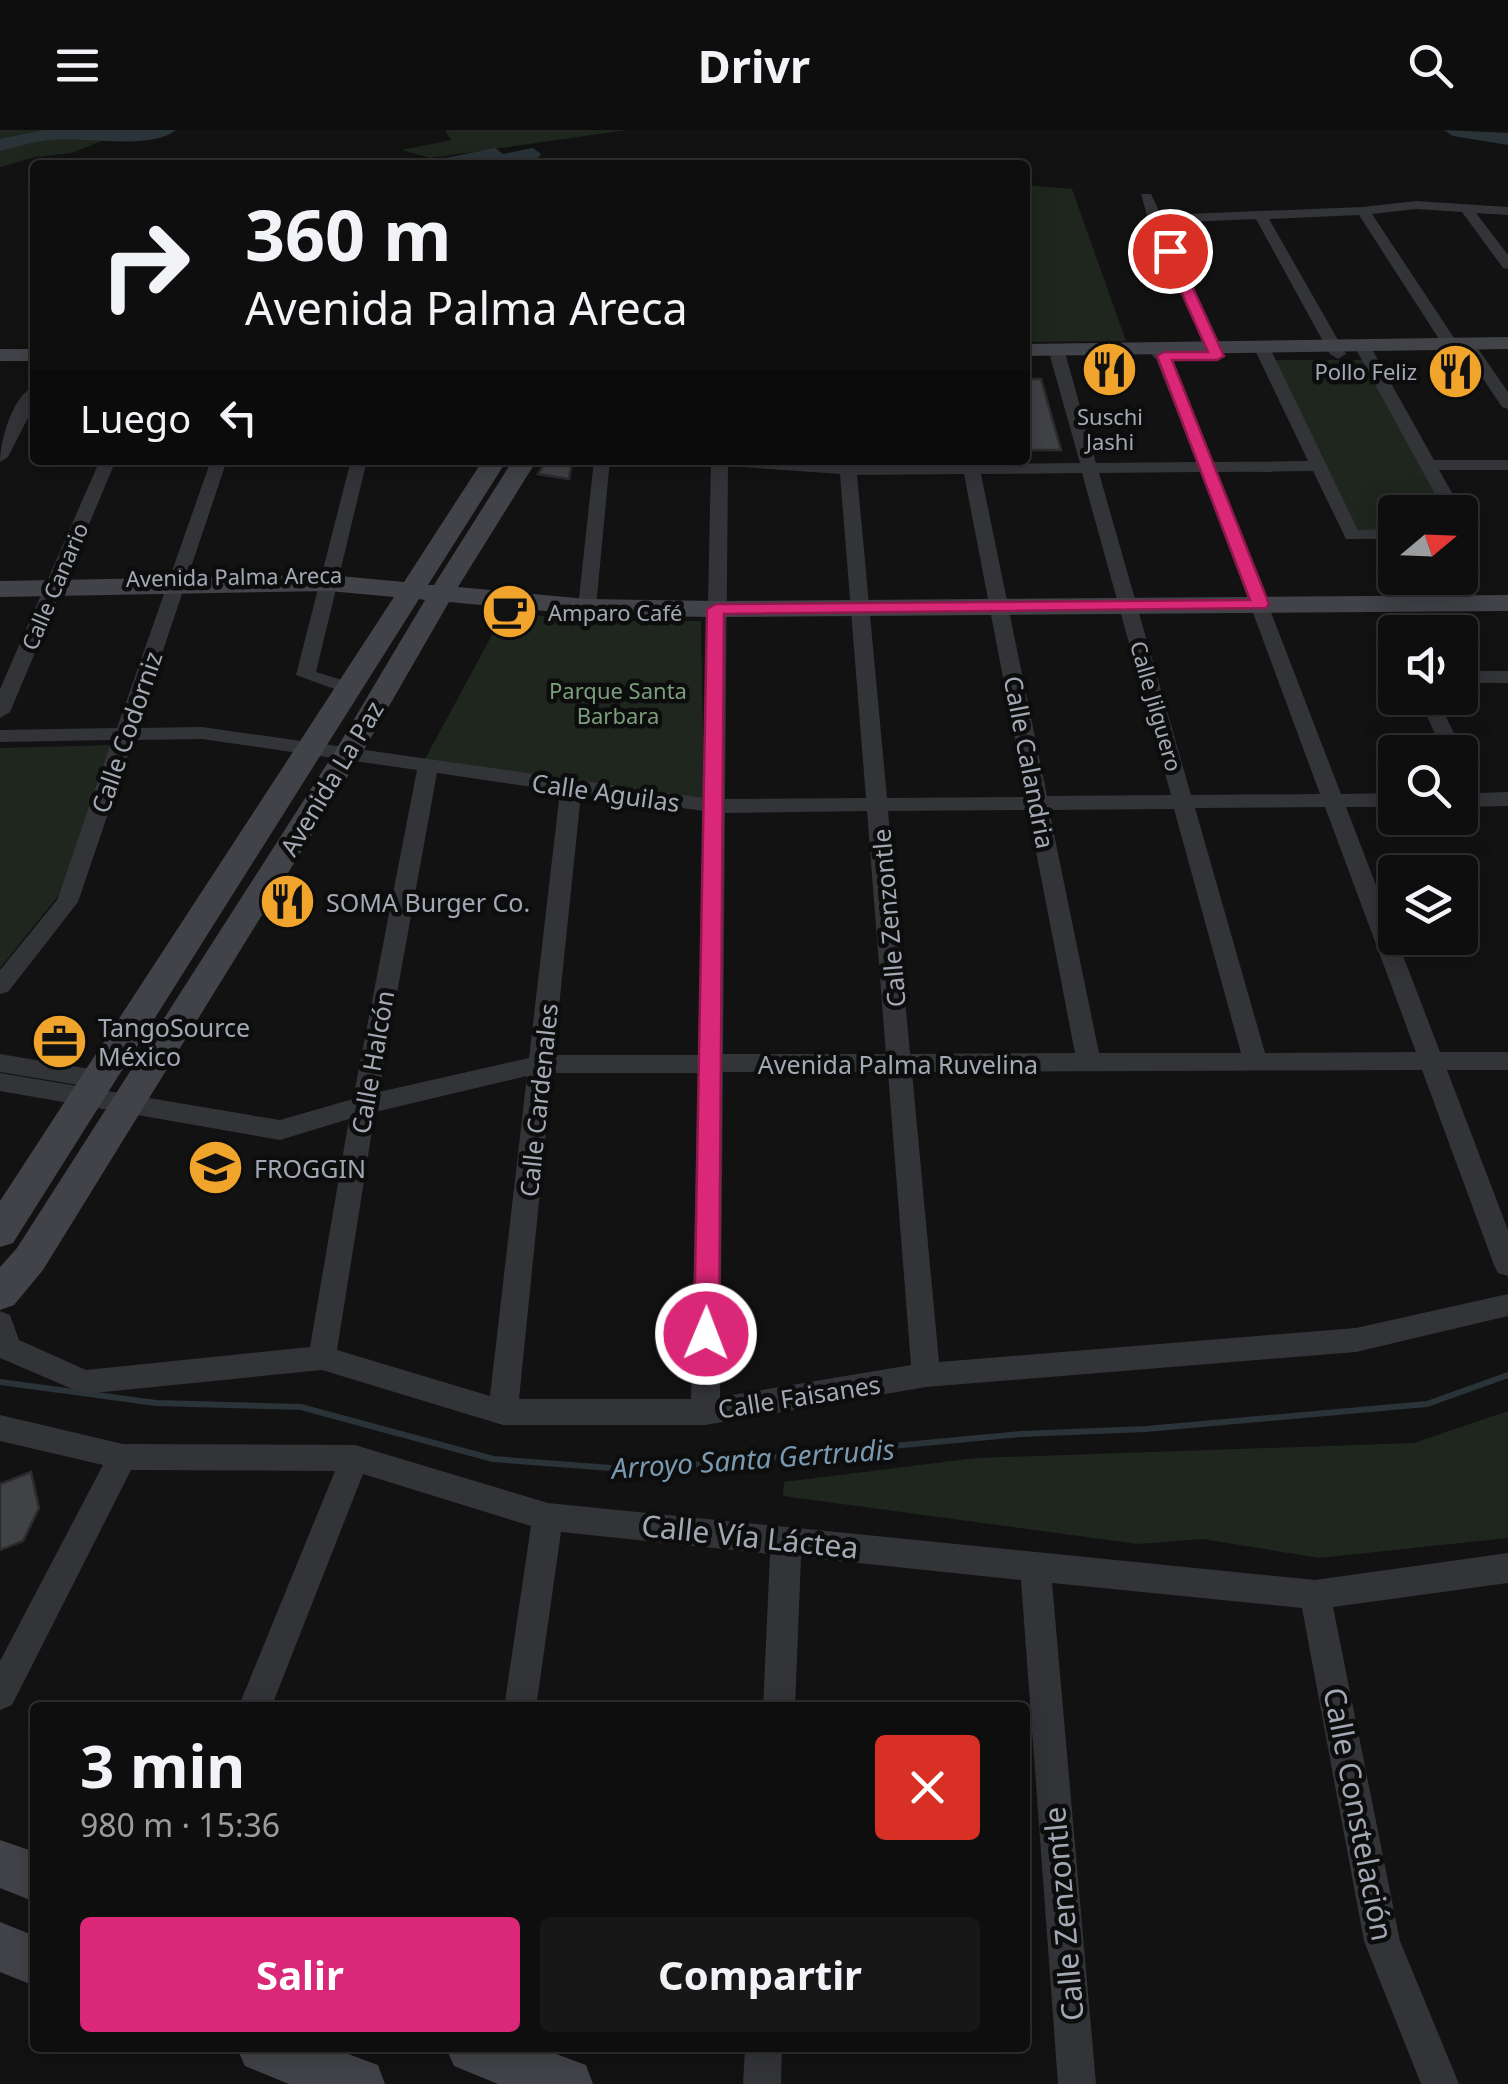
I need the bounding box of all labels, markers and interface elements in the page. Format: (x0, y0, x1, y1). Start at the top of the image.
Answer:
text: Drivr (698, 35, 810, 96)
icon: menu (50, 38, 105, 93)
icon: search (1403, 38, 1458, 93)
text: 360 m (245, 186, 452, 282)
icon: right (80, 200, 210, 330)
pin (1128, 209, 1213, 294)
icon: arrive (1143, 224, 1198, 279)
text: Avenida Palma Areca (245, 277, 688, 338)
restaurant icon: Suschi Jashi (1080, 339, 1140, 399)
restaurant icon: Pollo Feliz (1426, 341, 1486, 401)
place label: Pollo Feliz (1314, 356, 1417, 386)
icon: left (211, 390, 266, 445)
text: Luego (80, 392, 191, 444)
place label: Suschi Jashi (1077, 401, 1143, 456)
north arrow (1378, 495, 1478, 595)
map controls (1378, 495, 1478, 955)
street label: Calle Canario (14, 518, 94, 654)
street label: Avenida Palma Areca (126, 559, 342, 593)
cafe icon: Amparo Café (479, 582, 539, 642)
place label: Amparo Café (548, 597, 682, 627)
button: sound (1378, 615, 1478, 715)
street label: Calle Jilguero (1124, 637, 1190, 775)
street label: Calle Codorniz (82, 647, 170, 817)
street label: Calle Calandria (997, 673, 1063, 851)
park label: Parque Santa Barbara (549, 675, 687, 730)
street label: Avenida La Paz (271, 694, 391, 862)
button: search (1378, 735, 1478, 835)
street label: Calle Aguilas (530, 765, 682, 819)
street label: Calle Zenzontle (863, 827, 913, 1009)
button: layers (1378, 855, 1478, 955)
restaurant icon: SOMA Burger Co. (257, 872, 317, 932)
place label: SOMA Burger Co. (326, 885, 530, 919)
street label: Calle Halcón (343, 988, 401, 1136)
street label: Calle Cardenales (511, 1002, 565, 1198)
place label: TangoSource México (98, 1010, 250, 1073)
office icon: TangoSource México (29, 1011, 89, 1071)
street label: Avenida Palma Ruvelina (758, 1047, 1038, 1081)
school or university icon: FROGGIN (185, 1138, 245, 1198)
place label: FROGGIN (254, 1151, 366, 1185)
position arrow (654, 1282, 758, 1386)
street label: Calle Faisanes (715, 1366, 883, 1426)
water label: Arroyo Santa Gertrudis (608, 1429, 896, 1487)
street label: Calle Vía Láctea (640, 1504, 860, 1568)
street label: Calle Constelación (1314, 1684, 1404, 1944)
text: 3 min (80, 1724, 245, 1806)
button: close (875, 1735, 980, 1840)
text: 980 m · 15:36 (80, 1803, 280, 1846)
street label: Calle Zenzontle (1033, 1805, 1093, 2023)
button: Salir (80, 1917, 520, 2032)
button: Compartir (540, 1917, 980, 2032)

